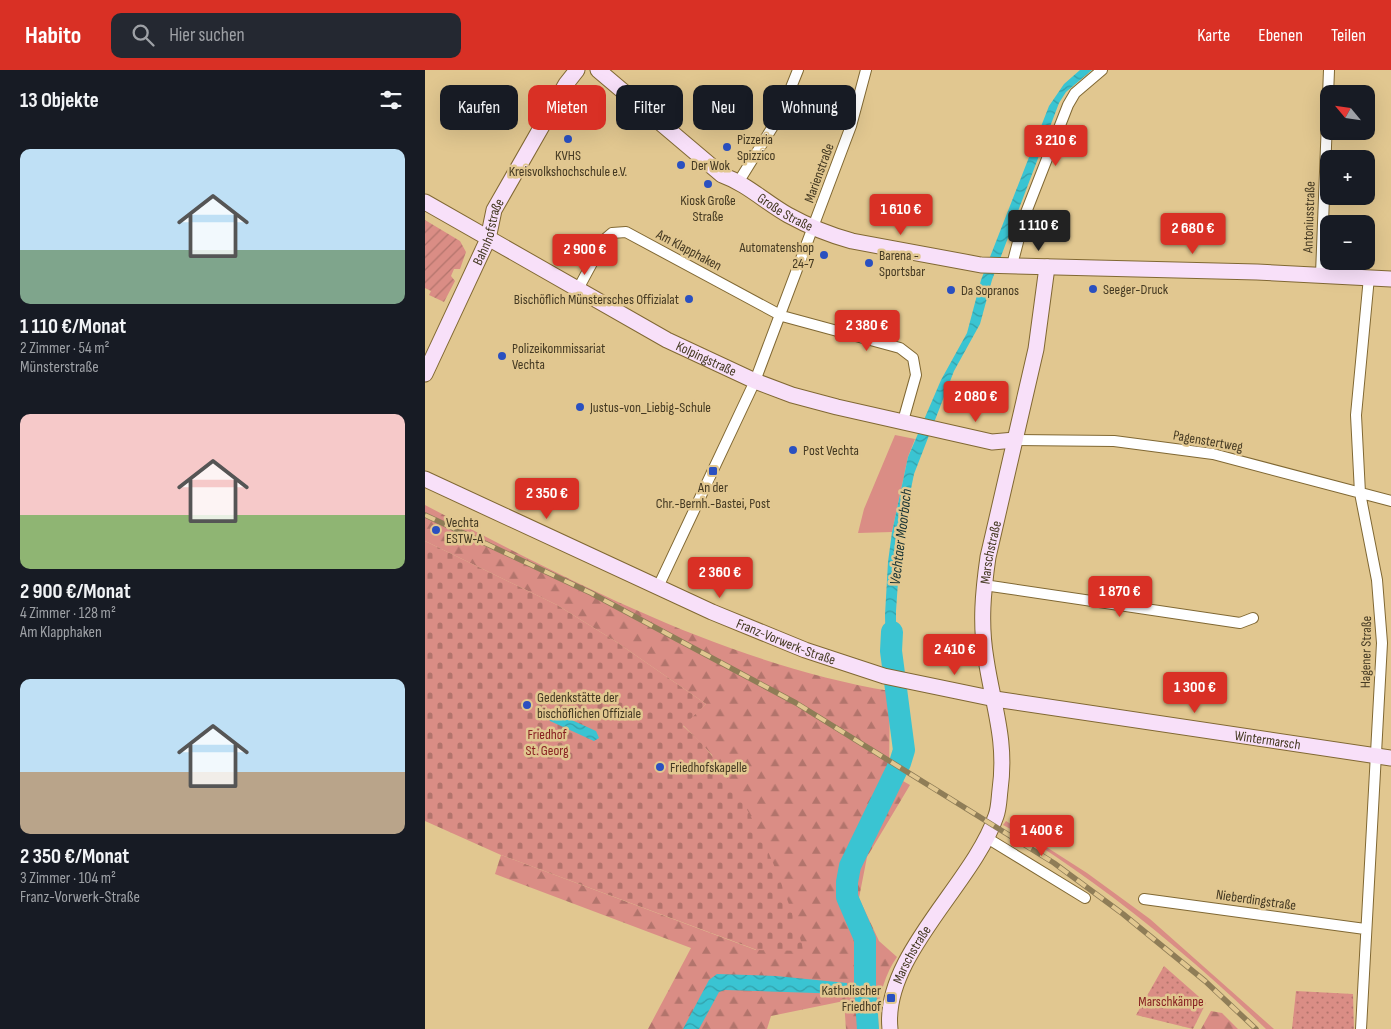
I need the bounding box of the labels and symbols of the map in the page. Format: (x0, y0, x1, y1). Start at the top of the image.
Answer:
north arrow (1320, 85, 1375, 140)
pin: 3 210 € (1010, 124, 1102, 167)
place label: Pizzeria Spizzico (737, 131, 776, 164)
marker: KVHS Kreisvolkshochschule e.V. (562, 133, 574, 145)
marker: Pizzeria Spizzico (721, 141, 733, 153)
street label: Marienstraße (800, 141, 838, 205)
place label: KVHS Kreisvolkshochschule e.V. (509, 147, 627, 180)
place label: Der Wok (691, 157, 730, 174)
marker: Der Wok (675, 159, 687, 171)
marker: Kiosk Große Straße (702, 178, 714, 190)
street label: Antoniusstraße (1299, 181, 1319, 254)
street label: Große Straße (754, 189, 816, 235)
place label: Kiosk Große Straße (680, 192, 736, 225)
pin: 1 610 € (855, 194, 947, 236)
street label: Bahnhofstraße (469, 195, 507, 268)
pin: 1 110 € (993, 210, 1085, 252)
pin: 2 680 € (1147, 212, 1239, 255)
street label: Am Klapphaken (653, 225, 725, 274)
pin: 2 900 € (539, 234, 631, 276)
place label: Automatenshop 24-7 (738, 239, 814, 272)
place label: Barena - Sportsbar (879, 247, 925, 280)
marker: Automatenshop 24-7 (818, 249, 830, 261)
marker: Barena - Sportsbar (863, 257, 875, 269)
place label: Seeger-Druck (1103, 281, 1169, 298)
place label: Da Sopranos (961, 282, 1019, 299)
marker: Seeger-Druck (1087, 283, 1099, 295)
marker: Da Sopranos (945, 284, 957, 296)
place label: Bischöflich Münstersches Offizialat (514, 291, 679, 308)
marker: Bischöflich Münstersches Offizialat (683, 293, 695, 305)
pin: 2 380 € (821, 310, 913, 352)
street label: Kolpingstraße (674, 337, 739, 380)
place label: Polizeikommissariat Vechta (512, 340, 605, 373)
marker: Polizeikommissariat Vechta (496, 350, 508, 362)
pin: 2 080 € (930, 380, 1022, 423)
place label: Justus-von_Liebig-Schule (589, 399, 711, 416)
marker: Justus-von_Liebig-Schule (574, 401, 586, 413)
street label: Pagenstertweg (1172, 427, 1245, 456)
place label: Post Vechta (803, 442, 859, 459)
marker: Post Vechta (787, 444, 799, 456)
marker: An der Chr.-Bernh.-Bastei, Post (707, 465, 719, 477)
pin: 2 350 € (501, 478, 593, 520)
place label: An der Chr.-Bernh.-Bastei, Post (656, 479, 770, 512)
water label: Vechtaer Moorbach (886, 488, 916, 586)
place label: Vechta ESTW-A (446, 514, 484, 547)
street label: Marschstraße (976, 519, 1005, 585)
marker: Vechta ESTW-A (430, 524, 442, 536)
pin: 2 360 € (674, 556, 766, 599)
pin: 1 870 € (1074, 576, 1166, 618)
street label: Franz-Vorwerk-Straße (734, 614, 838, 668)
street label: Hagener Straße (1357, 616, 1375, 688)
pin: 2 410 € (909, 634, 1001, 676)
pin: 1 300 € (1149, 672, 1241, 714)
place label: Gedenkstätte der bischöflichen Offiziale (537, 689, 641, 722)
marker: Gedenkstätte der bischöflichen Offiziale (521, 699, 533, 711)
park label: Friedhof St. Georg (526, 726, 569, 759)
street label: Wintermarsch (1234, 726, 1302, 753)
place label: Friedhofskapelle (670, 759, 747, 776)
marker: Friedhofskapelle (654, 761, 666, 773)
pin: 1 400 € (996, 814, 1088, 857)
street label: Nieberdingstraße (1215, 886, 1297, 914)
street label: Marschstraße (889, 922, 934, 986)
place label: Katholischer Friedhof (822, 982, 882, 1015)
marker: Katholischer Friedhof (885, 992, 897, 1004)
park label: Marschkämpe (1138, 993, 1204, 1010)

